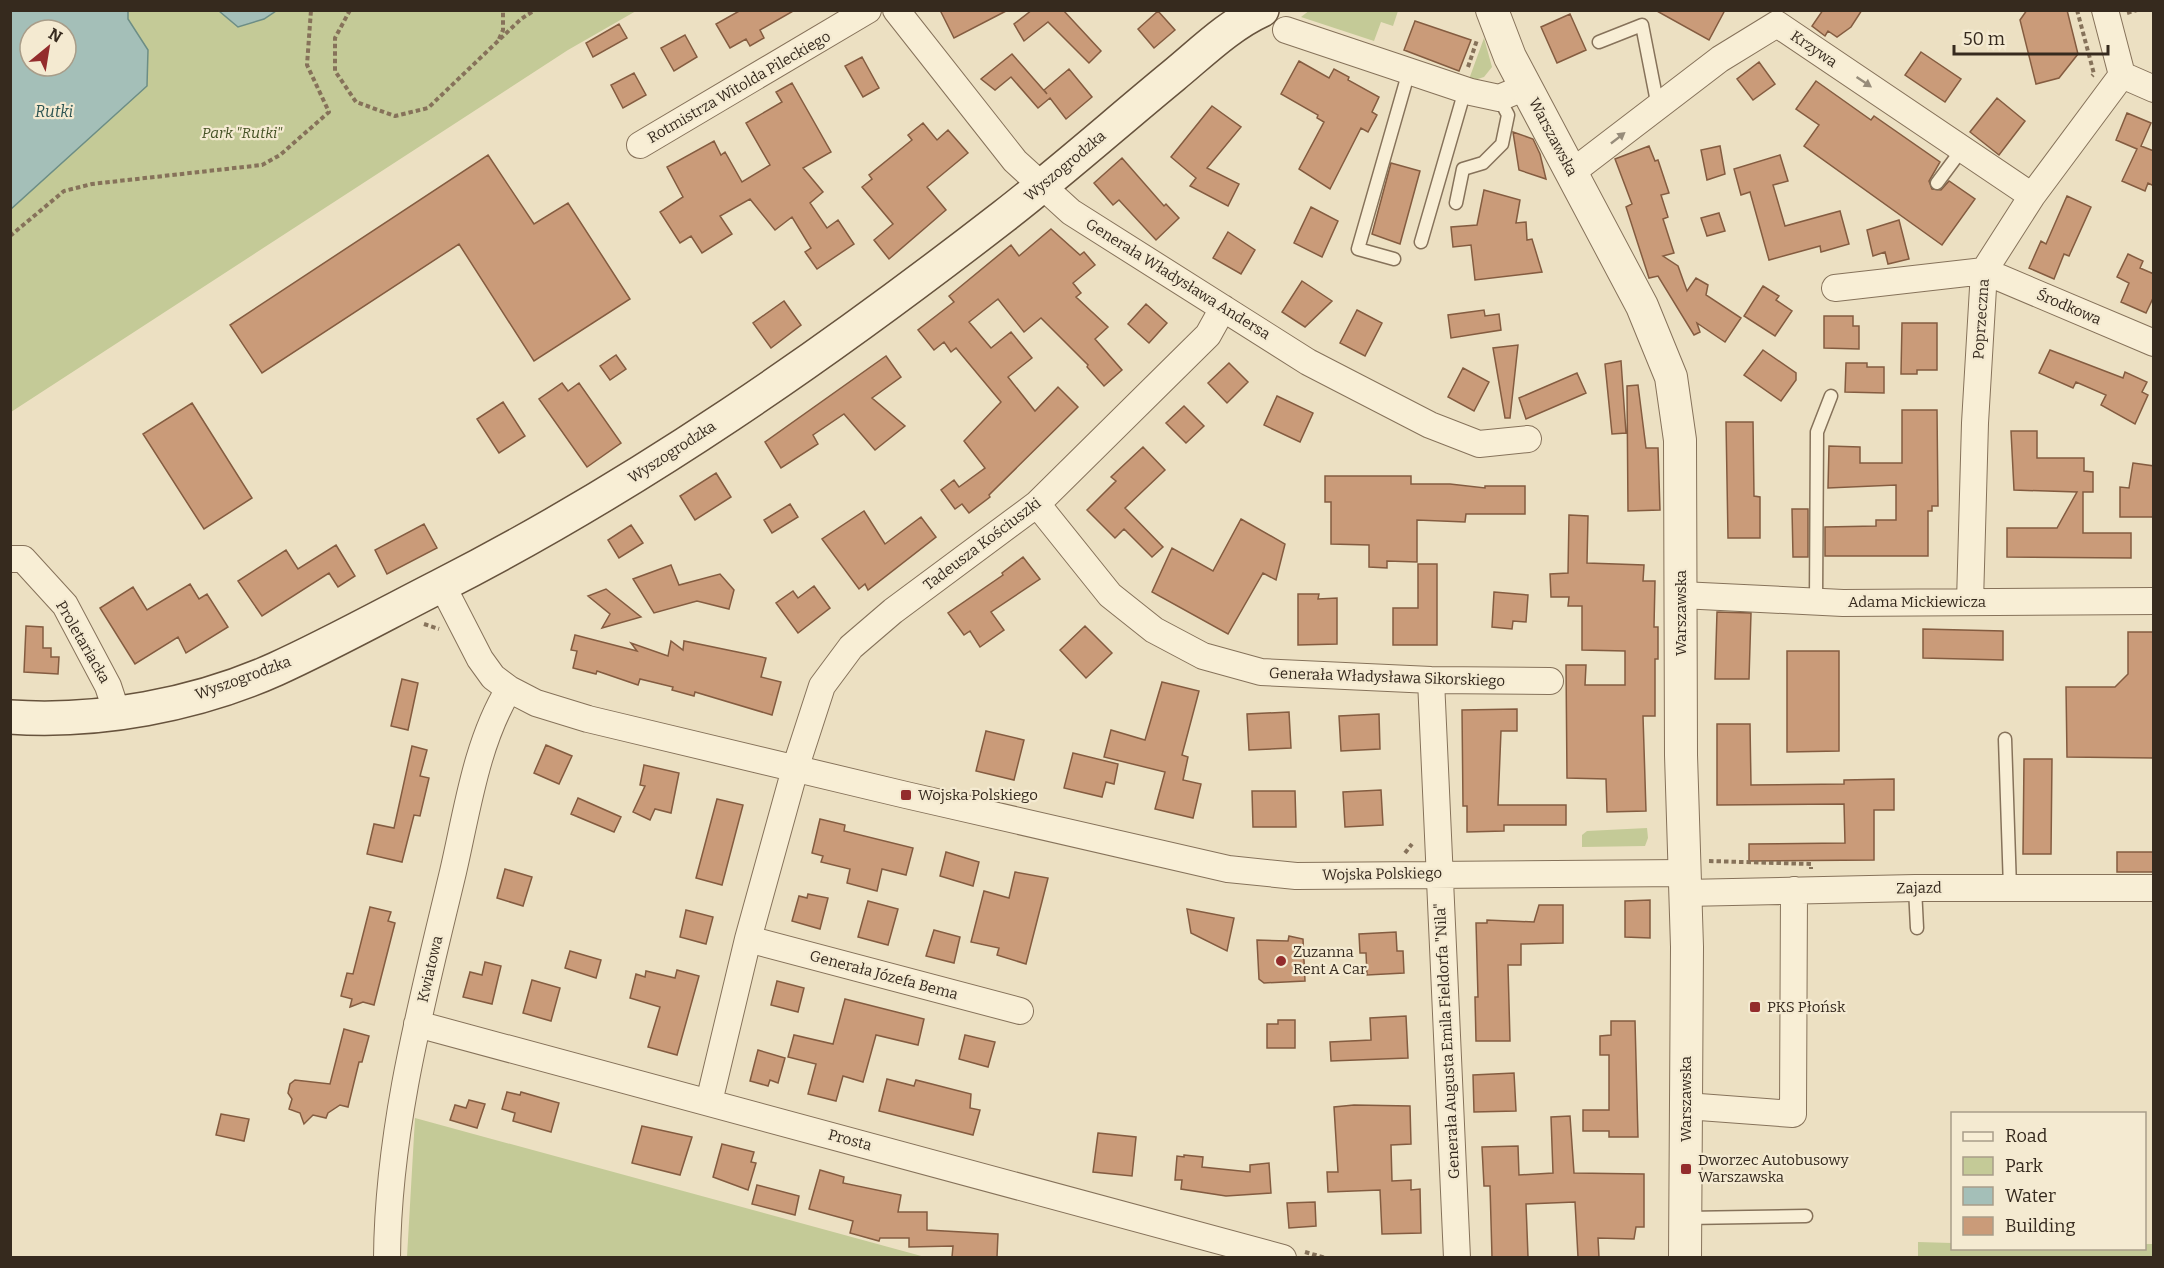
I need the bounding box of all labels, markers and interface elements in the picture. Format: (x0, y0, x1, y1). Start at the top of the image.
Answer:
north arrow (18, 18, 78, 78)
scale bar (1954, 18, 2108, 56)
text: N (45, 24, 65, 47)
street label: Rotmistrza Witolda Pileckiego (644, 27, 834, 147)
street label: Krzywa (1787, 27, 1841, 71)
text: 50 m (1963, 28, 2005, 50)
one-way arrow (1856, 76, 1872, 87)
street label: Warszawska (1525, 95, 1581, 179)
water label: Rutki (35, 102, 73, 121)
park label: Park "Rutki" (202, 124, 283, 142)
street label: Wyszogrodzka (1021, 127, 1109, 205)
one-way arrow (1610, 131, 1626, 144)
street label: Generała Władysława Andersa (1082, 215, 1274, 343)
street label: Poprzeczna (1969, 278, 1993, 360)
street label: Środkowa (2034, 285, 2104, 329)
street label: Wyszogrodzka (625, 417, 719, 487)
street label: Tadeusza Kościuszki (920, 494, 1045, 594)
street label: Warszawska (1672, 570, 1690, 656)
street label: Adama Mickiewicza (1848, 593, 1986, 611)
street label: Proletariacka (52, 598, 114, 686)
street label: Wyszogrodzka (193, 652, 293, 704)
street label: Generała Władysława Sikorskiego (1269, 664, 1505, 690)
place label: Wojska Polskiego (918, 786, 1038, 804)
marker: Wojska Polskiego (899, 788, 913, 802)
street label: Wojska Polskiego (1322, 864, 1442, 884)
street label: Zajazd (1896, 879, 1942, 897)
street label: Generała Augusta Emila Fieldorfa "Nila" (1431, 902, 1463, 1180)
street label: Kwiatowa (414, 934, 446, 1004)
place label: Zuzanna Rent A Car (1293, 943, 1367, 978)
street label: Generała Józefa Bema (808, 947, 960, 1003)
marker: Zuzanna Rent A Car (1274, 954, 1288, 968)
place label: PKS Płońsk (1767, 998, 1846, 1016)
marker: PKS Płońsk (1748, 1000, 1762, 1014)
street label: Warszawska (1677, 1056, 1695, 1142)
legend (1951, 1112, 2146, 1250)
text: Road (2005, 1125, 2048, 1147)
street label: Prosta (826, 1126, 874, 1154)
place label: Dworzec Autobusowy Warszawska (1698, 1151, 1849, 1186)
text: Park (2005, 1155, 2044, 1177)
marker: Dworzec Autobusowy Warszawska (1679, 1162, 1693, 1176)
text: Water (2005, 1185, 2056, 1207)
text: Building (2005, 1215, 2076, 1237)

